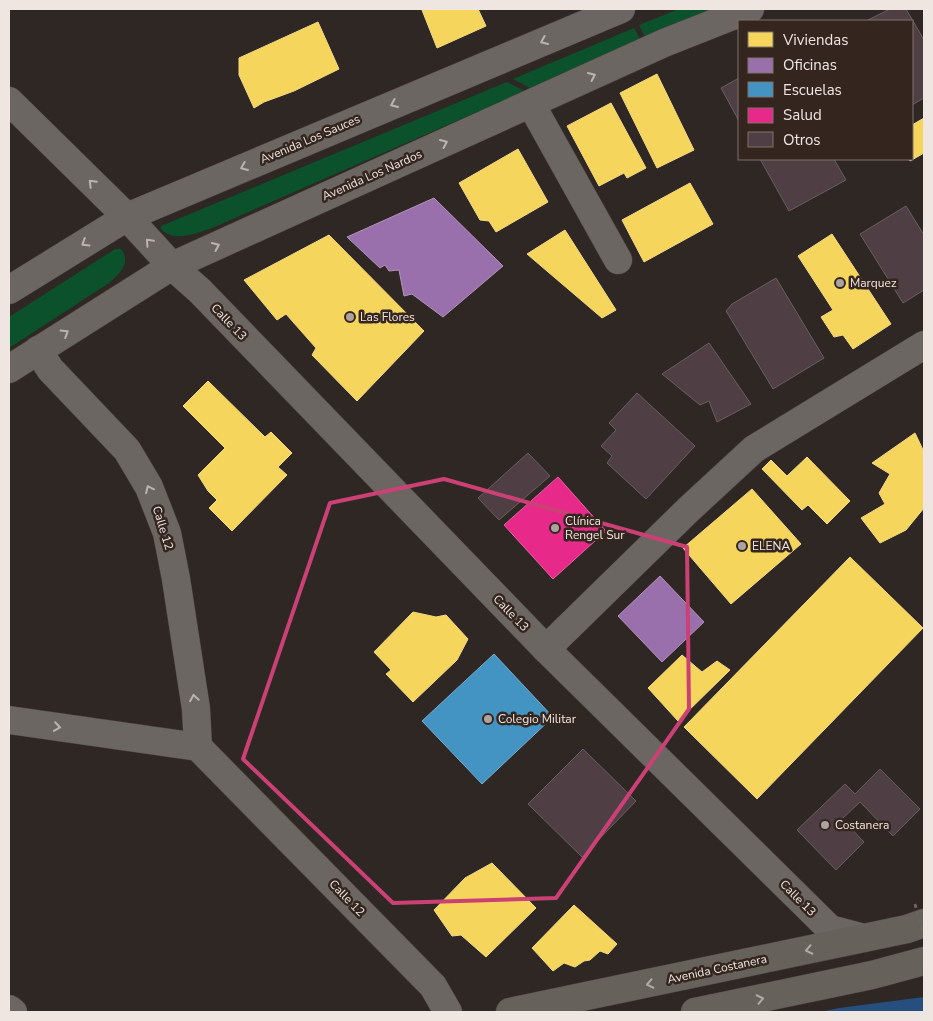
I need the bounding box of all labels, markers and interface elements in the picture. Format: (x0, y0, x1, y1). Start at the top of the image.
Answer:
legend (738, 20, 913, 160)
text: Viviendas (782, 30, 848, 50)
one-way arrow (540, 35, 549, 45)
text: Oficinas (783, 55, 837, 75)
one-way arrow (587, 71, 596, 82)
text: Escuelas (783, 80, 842, 100)
one-way arrow (390, 98, 399, 108)
text: Salud (783, 105, 822, 125)
street label: Avenida Los Sauces (258, 111, 363, 167)
text: Otros (783, 130, 821, 150)
one-way arrow (439, 138, 448, 149)
street label: Avenida Los Nardos (319, 146, 425, 204)
one-way arrow (240, 161, 249, 171)
one-way arrow (89, 180, 98, 189)
one-way arrow (82, 236, 91, 246)
one-way arrow (146, 238, 155, 247)
one-way arrow (211, 241, 220, 252)
place label: Marquez (850, 275, 897, 291)
marker: Marquez (834, 277, 846, 289)
street label: Calle 13 (208, 300, 250, 344)
place label: Las Flores (360, 309, 415, 325)
marker: Las Flores (344, 311, 356, 323)
one-way arrow (59, 330, 68, 339)
one-way arrow (145, 485, 155, 494)
street label: Calle 12 (149, 504, 177, 552)
place label: Clínica Rengel Sur (565, 513, 625, 543)
marker: Clínica Rengel Sur (549, 522, 561, 534)
place label: ELENA (752, 538, 790, 554)
marker: ELENA (736, 540, 748, 552)
street label: Calle 13 (490, 591, 532, 635)
one-way arrow (189, 694, 200, 702)
place label: Colegio Militar (498, 711, 577, 727)
marker: Colegio Militar (482, 713, 494, 725)
one-way arrow (53, 721, 61, 731)
place label: Costanera (835, 817, 889, 833)
marker: Costanera (819, 819, 831, 831)
street label: Calle 12 (326, 876, 368, 920)
street label: Calle 13 (776, 876, 820, 920)
one-way arrow (804, 944, 813, 955)
street label: Avenida Costanera (666, 951, 768, 987)
one-way arrow (645, 978, 654, 988)
one-way arrow (756, 994, 764, 1004)

